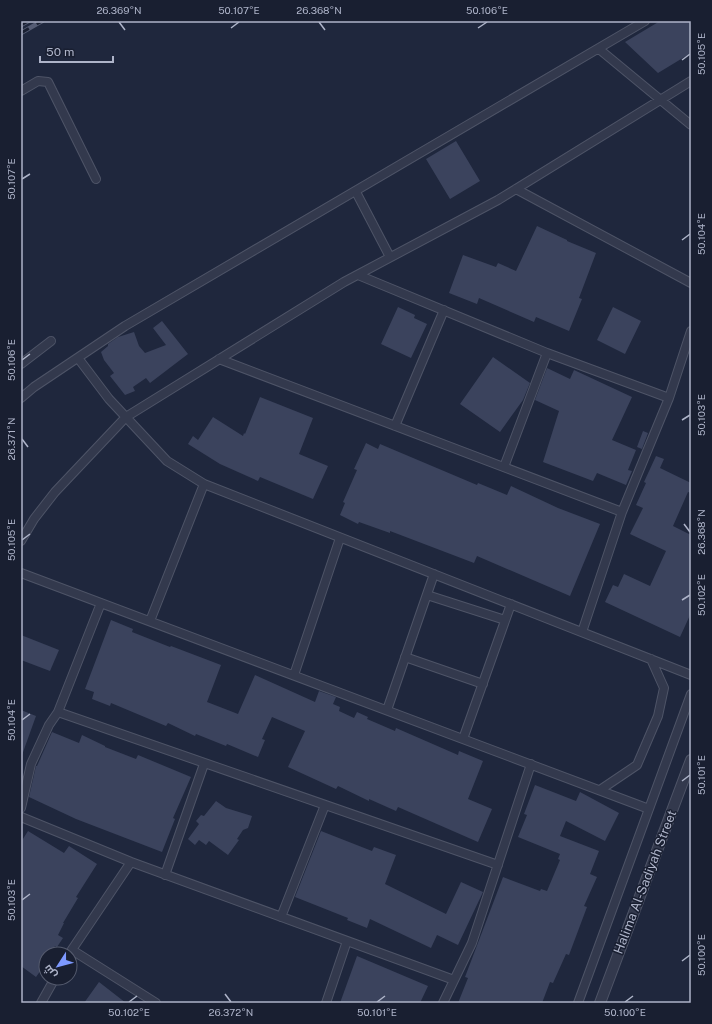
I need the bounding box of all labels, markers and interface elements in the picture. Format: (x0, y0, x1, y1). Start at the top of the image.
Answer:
text: 26.369°N (96, 4, 142, 16)
text: 50.107°E (218, 4, 260, 16)
text: 26.368°N (296, 4, 342, 16)
text: 50.106°E (466, 4, 508, 16)
text: 50.105°E (695, 33, 707, 75)
scale bar (40, 38, 113, 64)
text: 50 m (46, 45, 74, 59)
text: 50.107°E (5, 158, 17, 200)
text: 50.104°E (695, 213, 707, 255)
text: 50.106°E (5, 339, 17, 381)
text: 50.103°E (695, 394, 707, 436)
text: 26.371°N (5, 418, 17, 461)
text: 26.368°N (695, 509, 707, 555)
text: 50.105°E (5, 519, 17, 561)
text: 50.102°E (695, 574, 707, 616)
text: 50.104°E (5, 699, 17, 741)
text: 50.101°E (695, 755, 707, 795)
street label: Halima Al-Sadiyah Street (611, 808, 679, 956)
text: 50.103°E (5, 879, 17, 921)
text: 50.100°E (695, 934, 707, 976)
north arrow (38, 946, 78, 986)
text: ش (41, 962, 60, 981)
text: 50.102°E (108, 1006, 150, 1018)
text: 26.372°N (209, 1006, 253, 1018)
text: 50.101°E (357, 1006, 397, 1018)
text: 50.100°E (604, 1006, 646, 1018)

